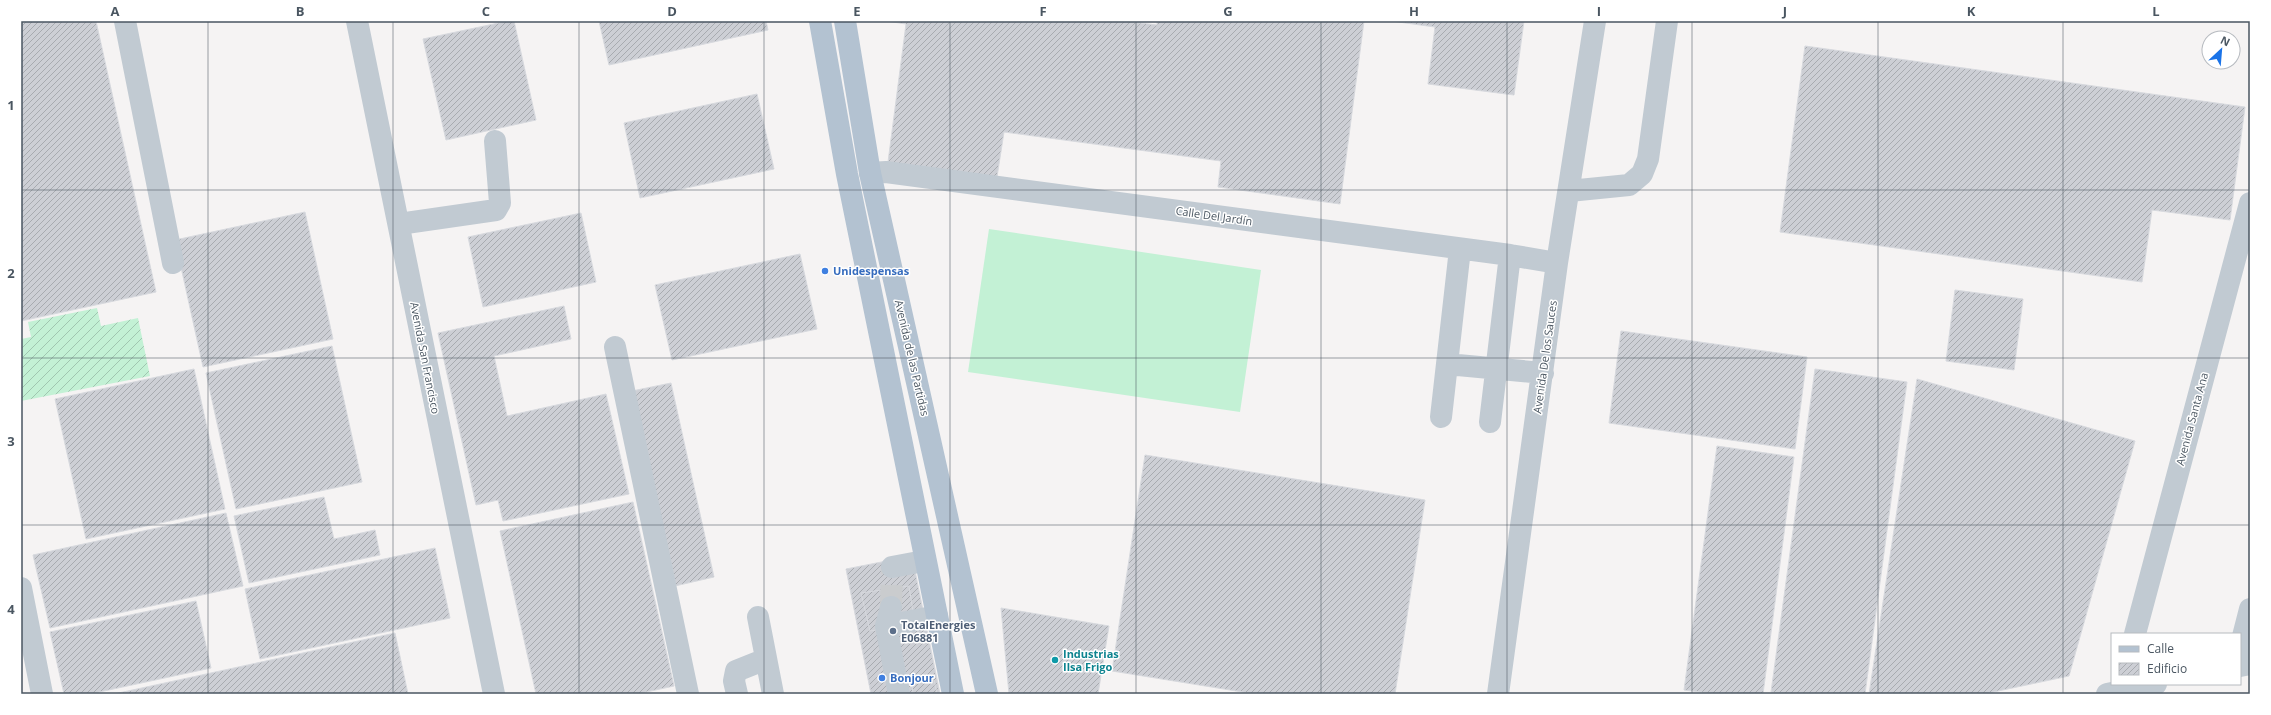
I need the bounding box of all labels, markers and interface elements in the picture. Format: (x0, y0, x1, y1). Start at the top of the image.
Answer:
text: A (111, 2, 120, 20)
text: B (296, 2, 305, 20)
text: C (482, 2, 490, 20)
text: D (667, 2, 677, 20)
text: E (853, 2, 861, 20)
text: F (1039, 2, 1047, 20)
text: G (1223, 2, 1233, 20)
text: H (1409, 2, 1419, 20)
text: I (1597, 2, 1601, 20)
text: J (1782, 2, 1787, 20)
text: K (1967, 2, 1976, 20)
text: L (2152, 2, 2160, 20)
north arrow (2201, 30, 2241, 70)
text: N (2218, 32, 2233, 49)
text: 1 (7, 96, 15, 114)
street label: Calle Del Jardín (1175, 203, 1253, 228)
place label: Unidespensas (833, 263, 910, 278)
text: 2 (7, 264, 15, 282)
marker: Unidespensas (820, 266, 830, 276)
street label: Avenida de las Partidas (892, 298, 933, 417)
street label: Avenida De los Sauces (1529, 299, 1560, 414)
street label: Avenida San Francisco (407, 301, 444, 416)
street label: Avenida Santa Ana (2172, 371, 2211, 467)
text: 3 (7, 432, 15, 450)
text: 4 (7, 600, 15, 618)
place label: TotalEnergies E06881 (901, 617, 976, 645)
marker: TotalEnergies E06881 (888, 626, 898, 636)
legend (2111, 633, 2241, 685)
text: Calle (2147, 640, 2174, 657)
place label: Industrias Ilsa Frigo (1063, 646, 1119, 674)
marker: Industrias Ilsa Frigo (1050, 655, 1060, 665)
text: Edificio (2147, 660, 2187, 677)
place label: Bonjour (890, 670, 934, 685)
marker: Bonjour (877, 673, 887, 683)

